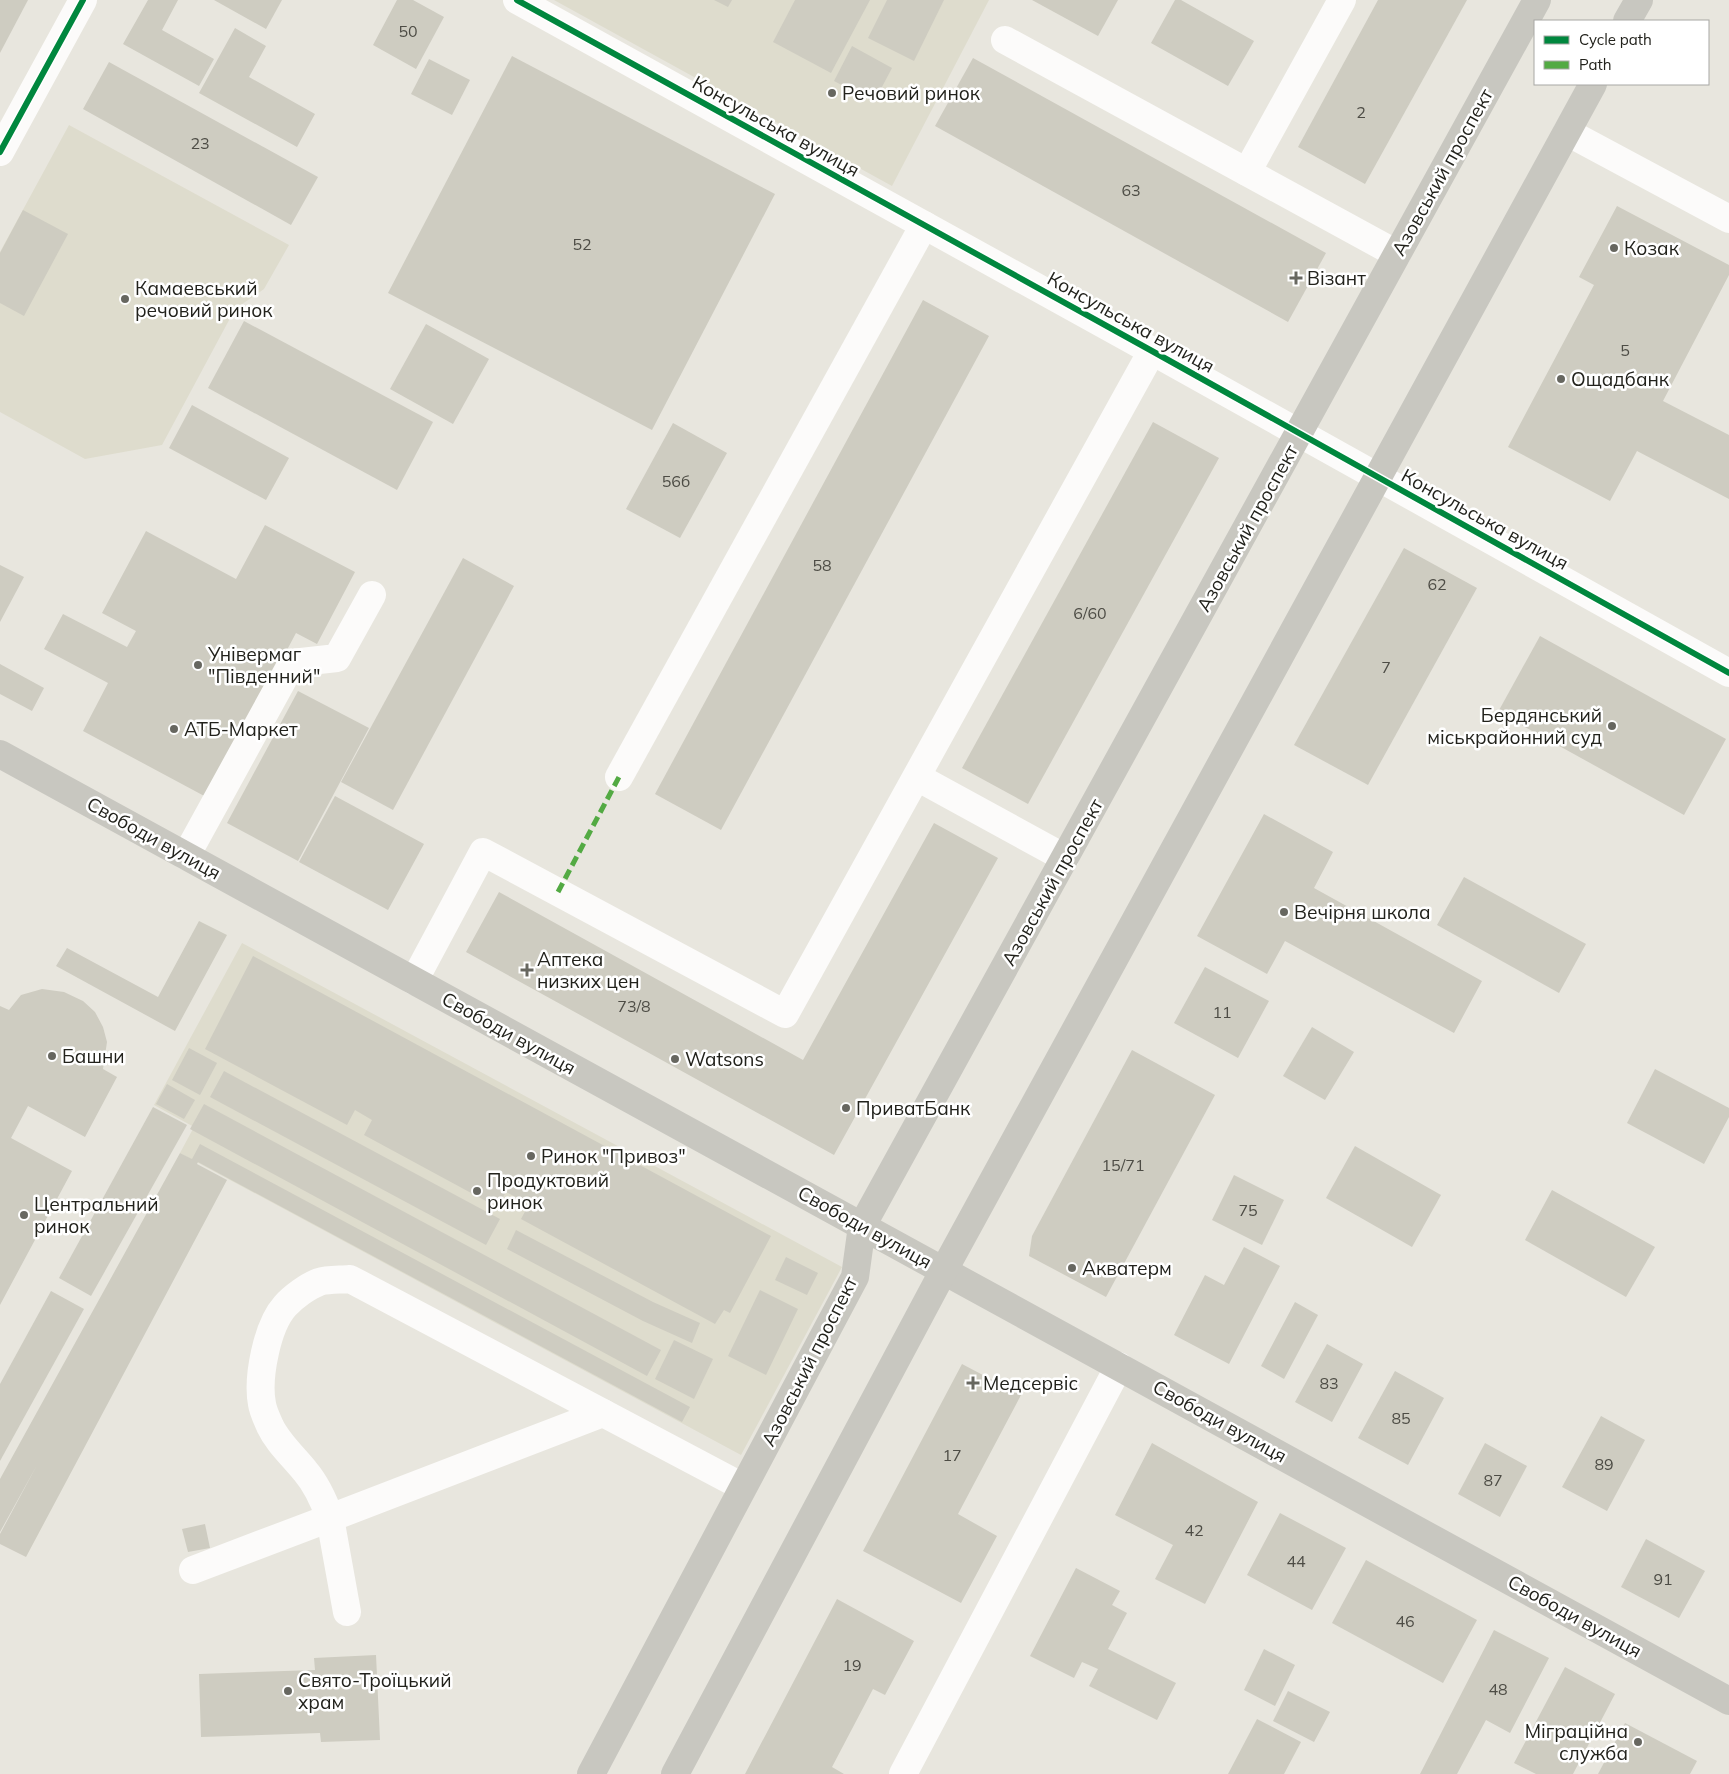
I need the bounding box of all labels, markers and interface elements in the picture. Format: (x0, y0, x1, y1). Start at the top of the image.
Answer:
legend (1534, 20, 1709, 85)
house number: 50 (398, 21, 418, 41)
text: Cycle path (1579, 30, 1652, 49)
text: Path (1579, 55, 1611, 74)
street label: Консульська вулиця (688, 70, 864, 182)
place label: Речовий ринок (842, 81, 981, 105)
street label: Азовський проспект (1386, 84, 1498, 260)
marker: Речовий ринок (826, 87, 838, 99)
house number: 2 (1356, 102, 1366, 122)
house number: 23 (190, 133, 210, 153)
house number: 63 (1121, 180, 1141, 200)
house number: 52 (572, 234, 592, 254)
place label: Козак (1624, 236, 1680, 260)
marker: Козак (1608, 242, 1620, 254)
street label: Консульська вулиця (1043, 266, 1219, 378)
place label: Візант (1307, 266, 1366, 290)
marker: Візант (1289, 271, 1303, 285)
place label: Камаевський речовий ринок (135, 276, 273, 322)
marker: Камаевський речовий ринок (119, 293, 131, 305)
house number: 5 (1620, 340, 1630, 360)
place label: Ощадбанк (1571, 367, 1670, 391)
marker: Ощадбанк (1555, 373, 1567, 385)
street label: Азовський проспект (1191, 440, 1303, 616)
street label: Консульська вулиця (1397, 463, 1573, 575)
house number: 56б (662, 471, 690, 491)
house number: 58 (812, 555, 832, 575)
house number: 62 (1427, 574, 1447, 594)
house number: 6/60 (1073, 603, 1107, 623)
place label: Універмаг "Південний" (207, 642, 320, 688)
house number: 7 (1381, 657, 1391, 677)
marker: Універмаг "Південний" (192, 659, 204, 671)
place label: Бердянський міськрайонний суд (1427, 703, 1602, 749)
place label: АТБ-Маркет (184, 717, 298, 741)
marker: Бердянський міськрайонний суд (1606, 720, 1618, 732)
marker: АТБ-Маркет (168, 723, 180, 735)
street label: Свободи вулиця (83, 791, 225, 885)
street label: Азовський проспект (996, 794, 1108, 970)
place label: Вечірня школа (1294, 900, 1431, 924)
marker: Вечірня школа (1278, 906, 1290, 918)
place label: Аптека низких цен (537, 947, 640, 993)
marker: Аптека низких цен (521, 964, 533, 976)
street label: Свободи вулиця (438, 986, 580, 1080)
house number: 73/8 (617, 996, 651, 1016)
house number: 11 (1212, 1002, 1232, 1022)
place label: Башни (62, 1044, 125, 1068)
place label: Watsons (685, 1047, 764, 1071)
marker: Башни (46, 1050, 58, 1062)
marker: Watsons (669, 1053, 681, 1065)
place label: ПриватБанк (856, 1096, 971, 1120)
marker: ПриватБанк (840, 1102, 852, 1114)
place label: Ринок "Привоз" (541, 1144, 686, 1168)
marker: Ринок "Привоз" (525, 1150, 537, 1162)
house number: 15/71 (1102, 1155, 1144, 1175)
place label: Продуктовий ринок (487, 1168, 609, 1214)
street label: Свободи вулиця (794, 1180, 936, 1274)
marker: Продуктовий ринок (471, 1185, 483, 1197)
place label: Центральний ринок (34, 1192, 159, 1238)
house number: 75 (1238, 1200, 1258, 1220)
marker: Центральний ринок (18, 1209, 30, 1221)
place label: Акватерм (1082, 1256, 1172, 1280)
marker: Акватерм (1066, 1262, 1078, 1274)
street label: Азовський проспект (756, 1272, 862, 1450)
place label: Медсервіс (983, 1371, 1078, 1395)
house number: 83 (1319, 1373, 1339, 1393)
street label: Свободи вулиця (1149, 1374, 1291, 1468)
marker: Медсервіс (967, 1377, 979, 1389)
house number: 85 (1391, 1408, 1411, 1428)
house number: 17 (942, 1445, 962, 1465)
house number: 89 (1594, 1454, 1614, 1474)
house number: 87 (1483, 1470, 1503, 1490)
house number: 42 (1184, 1520, 1204, 1540)
house number: 44 (1286, 1551, 1306, 1571)
street label: Свободи вулиця (1504, 1569, 1646, 1663)
house number: 91 (1653, 1569, 1673, 1589)
house number: 46 (1395, 1611, 1415, 1631)
house number: 19 (842, 1655, 862, 1675)
place label: Свято-Троїцький храм (298, 1668, 451, 1714)
house number: 48 (1488, 1679, 1508, 1699)
marker: Свято-Троїцький храм (282, 1685, 294, 1697)
place label: Міграційна служба (1525, 1719, 1628, 1765)
marker: Міграційна служба (1632, 1736, 1644, 1748)

